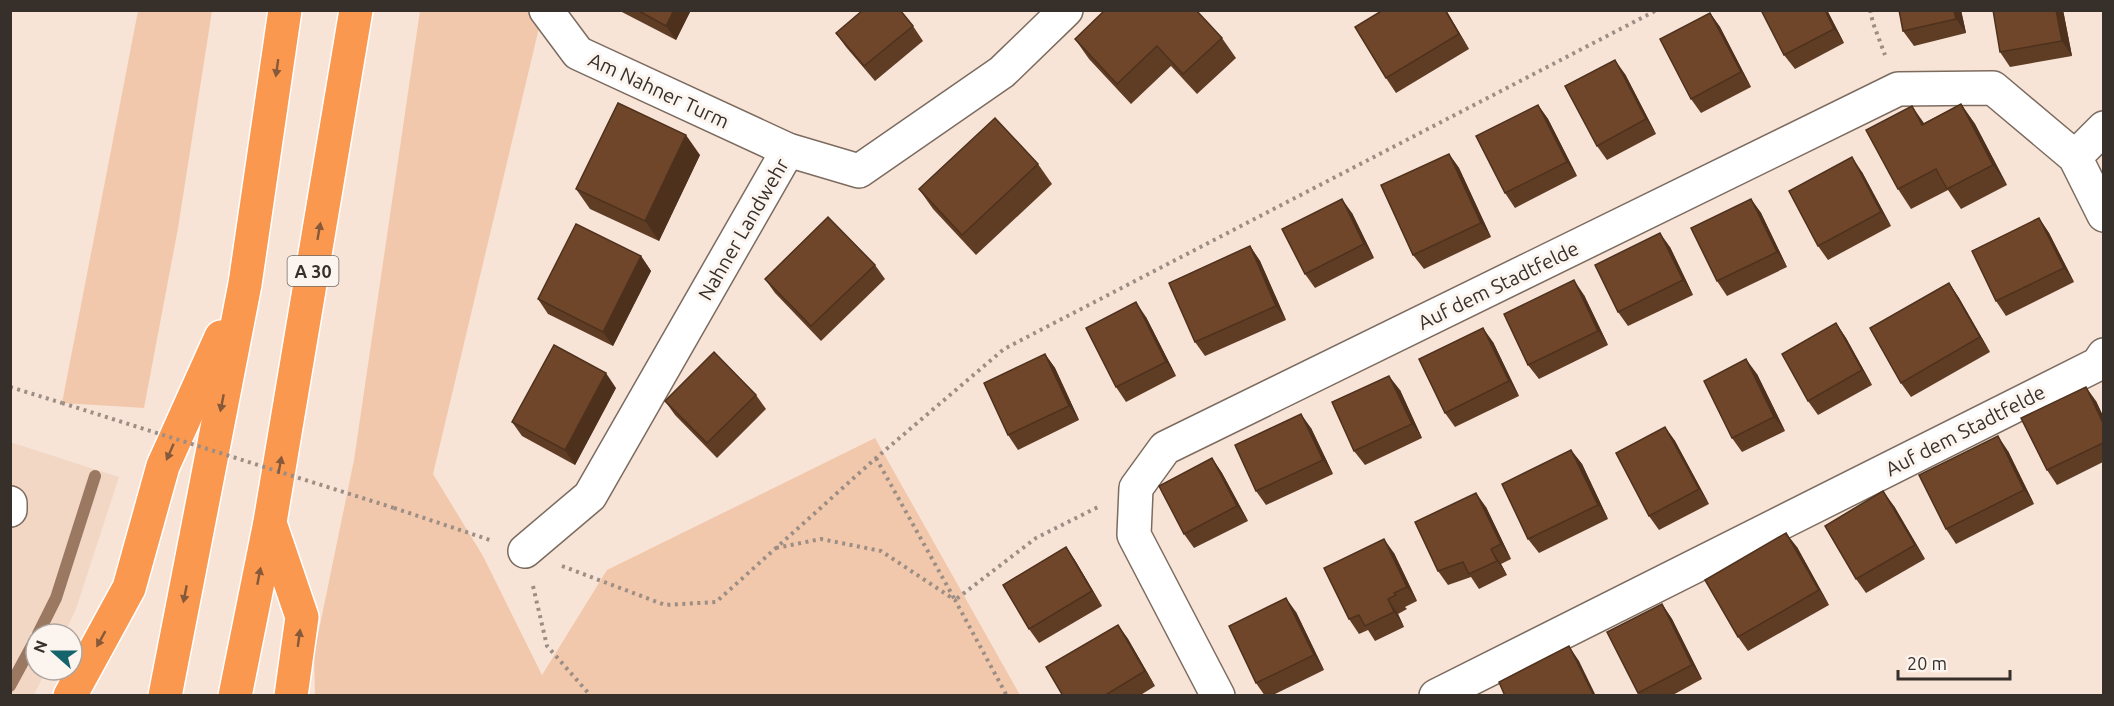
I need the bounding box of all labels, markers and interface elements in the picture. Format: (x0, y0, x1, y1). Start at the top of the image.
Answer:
street label: Am Nahner Turm (585, 47, 733, 133)
one-way arrow (272, 59, 281, 78)
street label: Nahner Landwehr (693, 154, 793, 304)
one-way arrow (315, 221, 324, 240)
street label: Auf dem Stadtfelde (1414, 236, 1582, 334)
road number: A 30 (288, 256, 338, 286)
street label: Auf dem Stadtfelde (1881, 380, 2049, 480)
one-way arrow (217, 393, 226, 412)
one-way arrow (164, 443, 174, 461)
one-way arrow (275, 455, 284, 474)
one-way arrow (255, 567, 264, 586)
one-way arrow (180, 585, 189, 604)
north arrow (24, 622, 84, 682)
one-way arrow (295, 628, 304, 647)
one-way arrow (96, 631, 106, 648)
text: N (29, 638, 51, 655)
scale bar (1898, 643, 2010, 681)
text: 20 m (1907, 653, 1947, 673)

